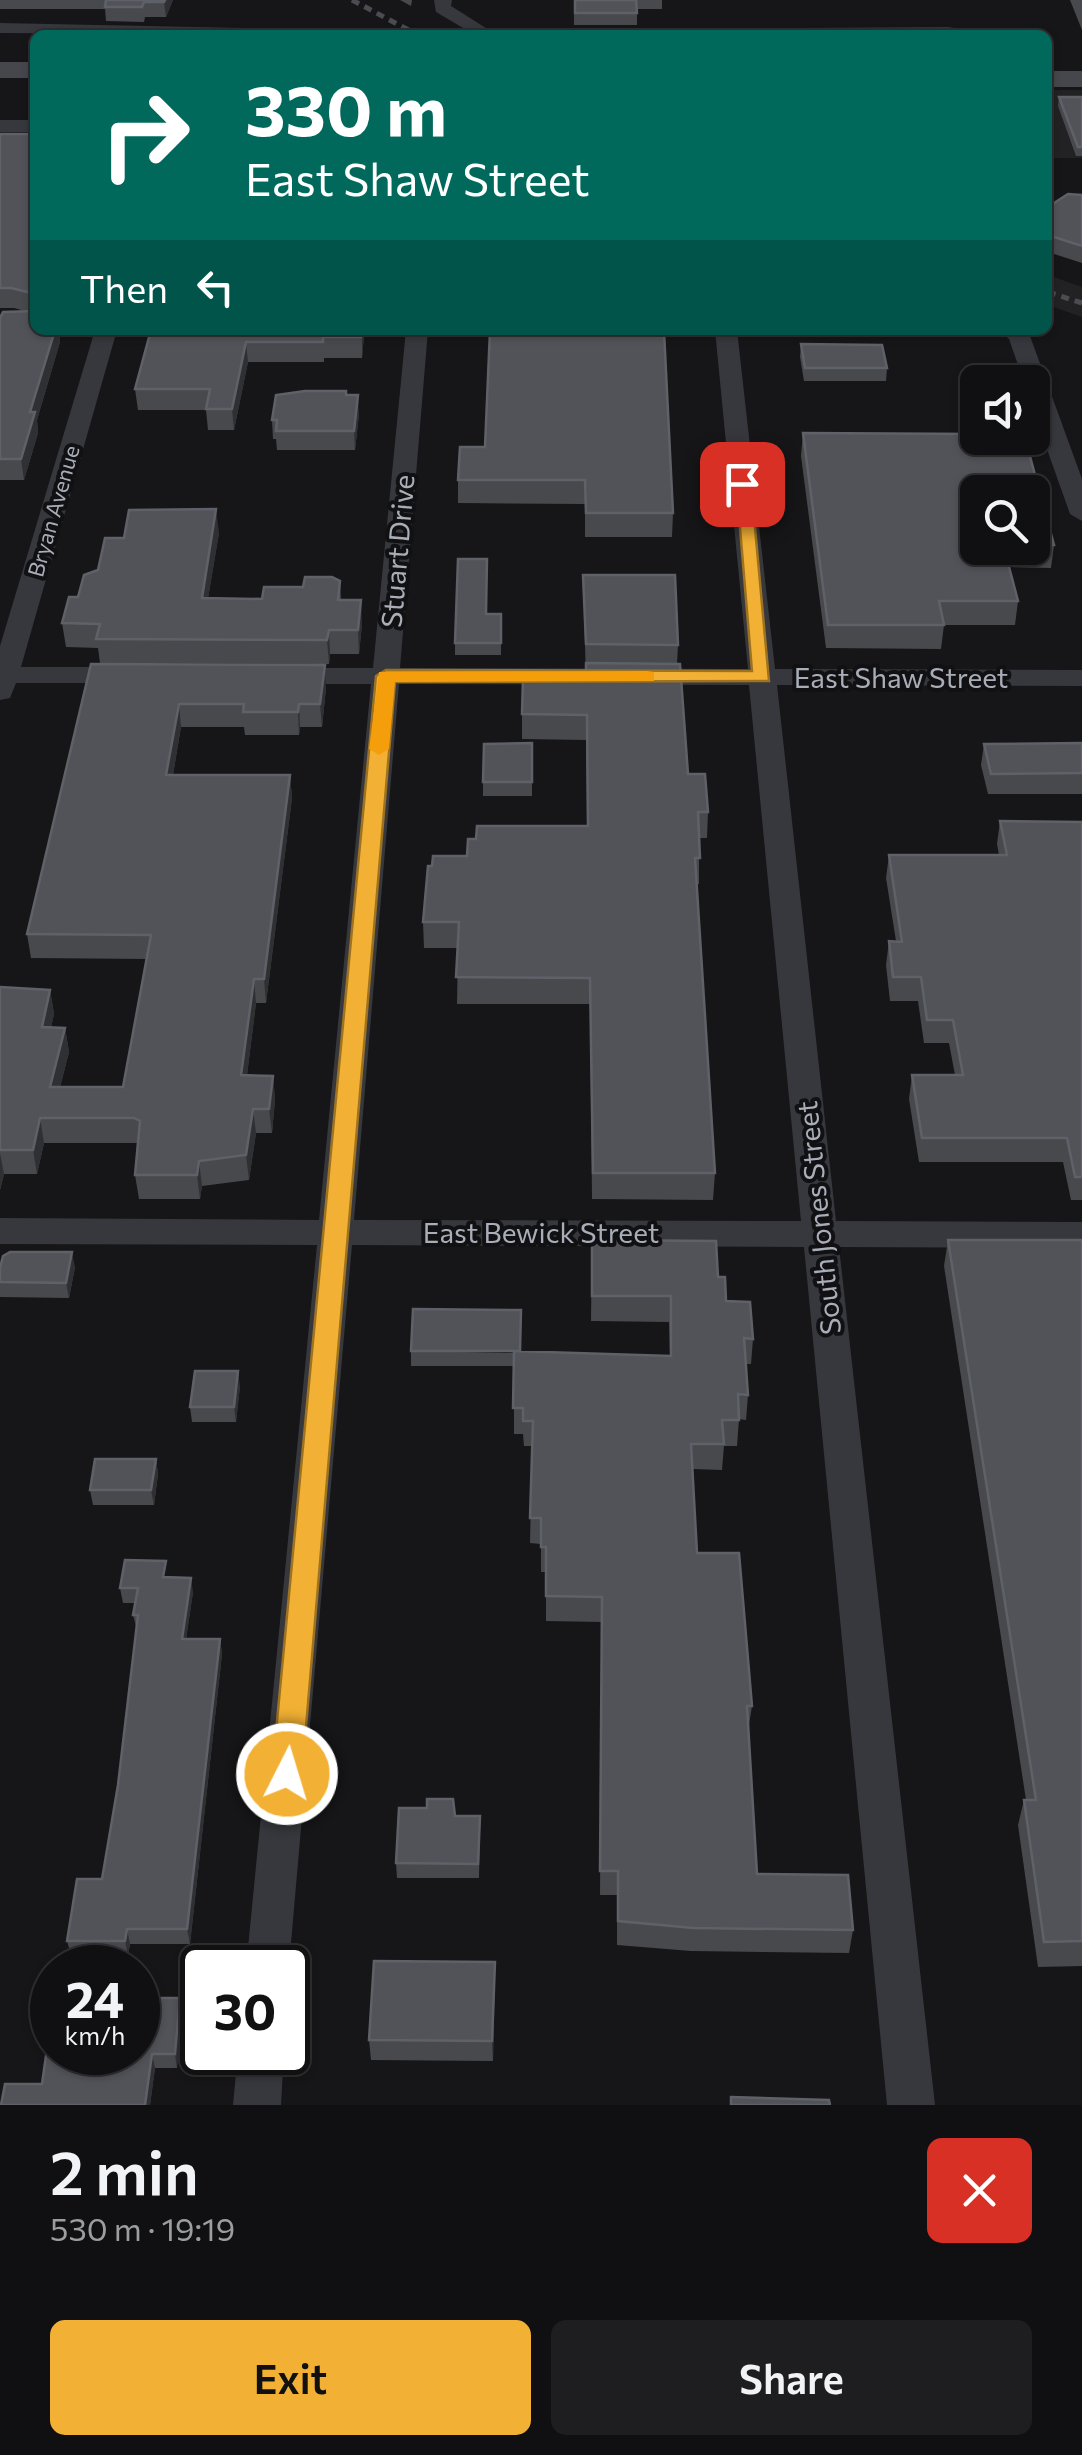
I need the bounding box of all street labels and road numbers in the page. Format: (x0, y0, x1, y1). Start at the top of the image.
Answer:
street label: Bryan Avenue (21, 442, 85, 580)
street label: Stuart Drive (373, 473, 421, 629)
street label: East Shaw Street (794, 660, 1008, 694)
street label: South Jones Street (789, 1100, 847, 1336)
street label: East Bewick Street (423, 1215, 659, 1249)

